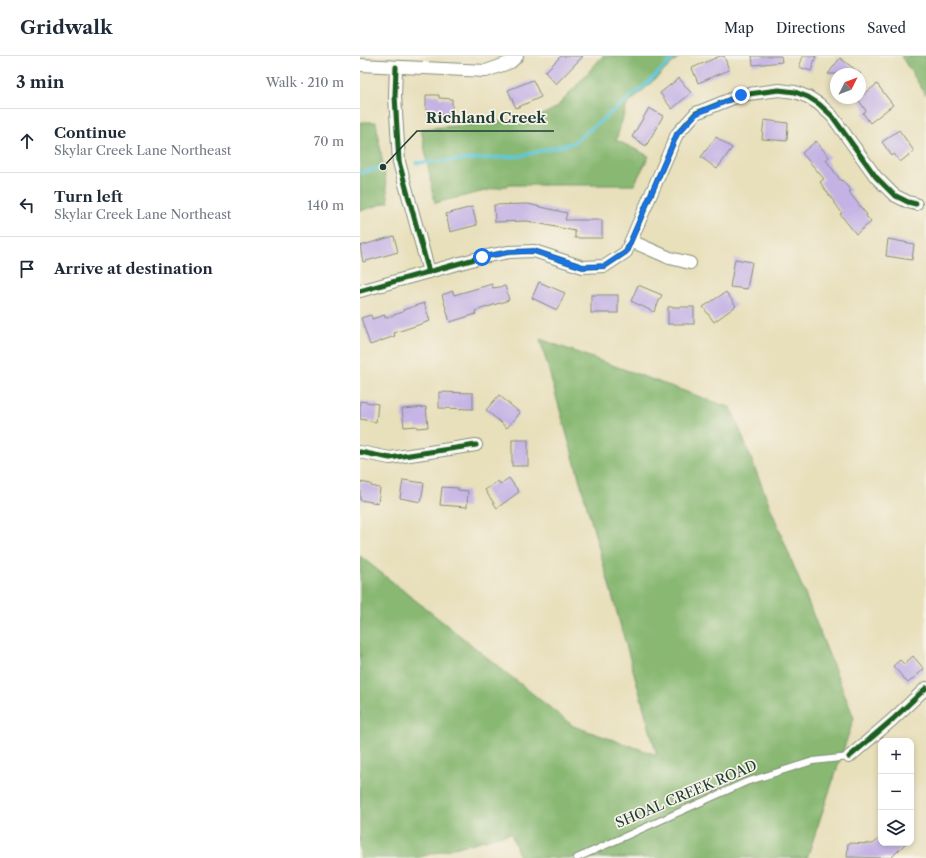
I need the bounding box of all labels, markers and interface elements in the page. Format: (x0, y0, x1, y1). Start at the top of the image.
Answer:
text: Gridwalk (20, 16, 113, 39)
text: Map (724, 19, 754, 37)
text: Directions (776, 19, 845, 37)
text: Saved (867, 19, 906, 37)
north arrow (830, 68, 866, 104)
text: 3 min (16, 72, 65, 92)
text: Walk · 210 m (266, 74, 344, 90)
route end (732, 86, 750, 104)
callout: Richland Creek (417, 104, 554, 131)
text: Richland Creek (426, 108, 547, 127)
text: Continue (54, 123, 126, 142)
icon: ahead (16, 130, 38, 152)
text: 70 m (314, 133, 344, 149)
text: Skylar Creek Lane Northeast (54, 142, 231, 158)
text: Turn left (54, 187, 123, 206)
icon: left (16, 194, 38, 216)
text: 140 m (307, 197, 344, 213)
text: Skylar Creek Lane Northeast (54, 206, 231, 222)
route start (473, 248, 491, 266)
icon: arrive (16, 258, 38, 280)
text: Arrive at destination (54, 259, 213, 278)
map controls (878, 738, 914, 846)
button: + (878, 738, 914, 774)
street label: SHOAL CREEK ROAD (613, 756, 759, 832)
button: − (878, 774, 914, 810)
button: layers (878, 810, 914, 846)

